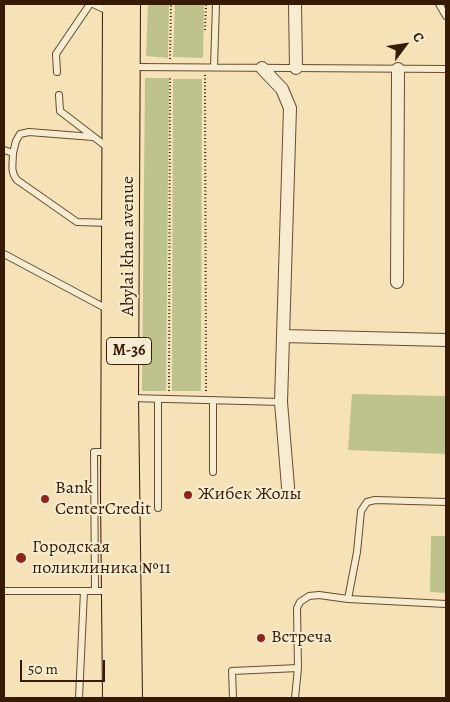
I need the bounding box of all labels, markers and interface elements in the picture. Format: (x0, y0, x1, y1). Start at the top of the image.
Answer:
north arrow (380, 20, 430, 70)
text: С (408, 28, 429, 46)
street label: Abylai khan avenue (118, 176, 140, 316)
road number: M-36 (106, 338, 152, 364)
place label: Bank CenterCredit (55, 478, 151, 520)
place label: Жибек Жолы (198, 484, 301, 506)
marker: Жибек Жолы (182, 489, 194, 501)
marker: Bank CenterCredit (39, 493, 51, 505)
place label: Городская поликлиника №11 (32, 537, 171, 580)
marker: Городская поликлиника №11 (14, 551, 28, 565)
place label: Встреча (271, 627, 332, 649)
marker: Встреча (255, 632, 267, 644)
scale bar (22, 650, 108, 682)
text: 50 m (28, 659, 58, 679)

